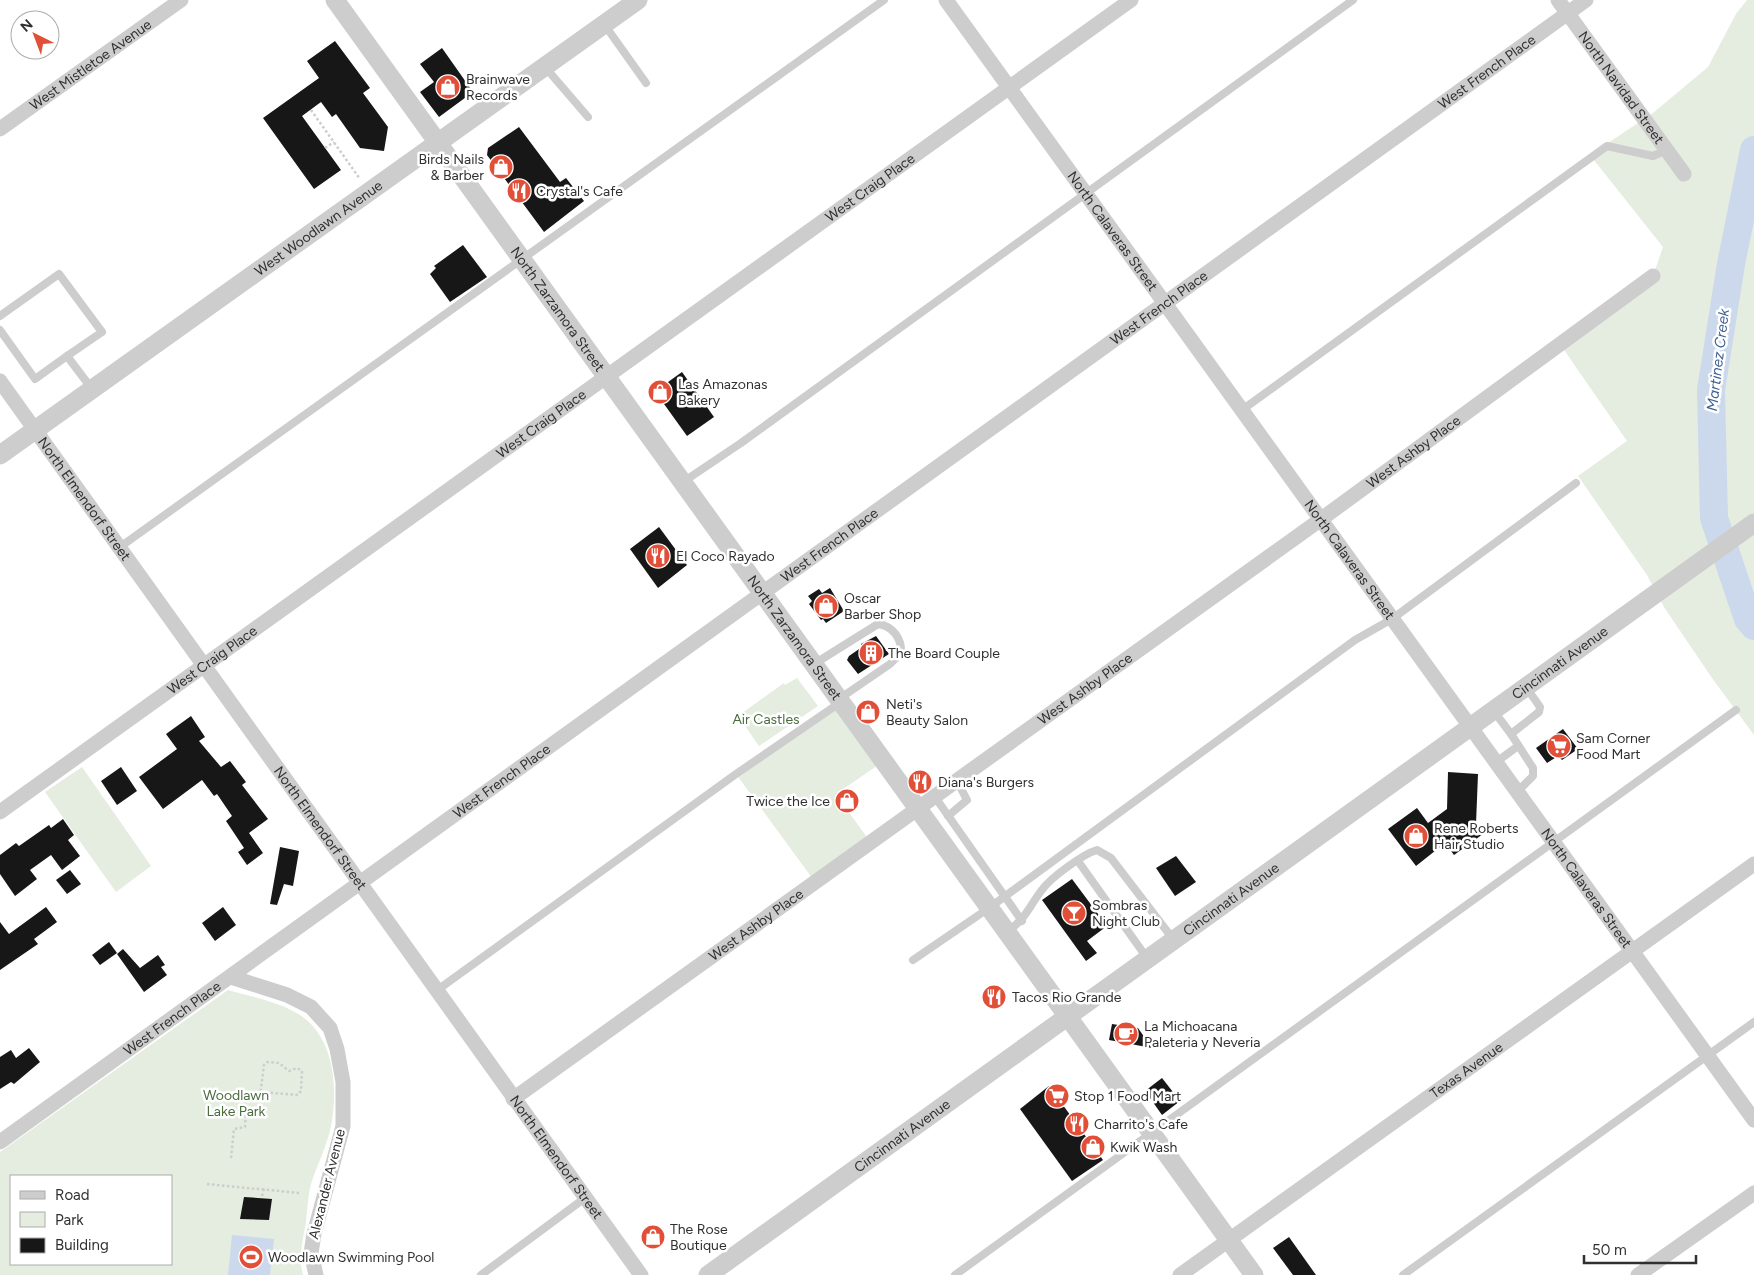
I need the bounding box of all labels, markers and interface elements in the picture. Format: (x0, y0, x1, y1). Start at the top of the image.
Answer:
north arrow (10, 10, 60, 60)
street label: West Mistletoe Avenue (26, 15, 155, 114)
text: N (17, 16, 36, 36)
street label: North Navidad Street (1575, 28, 1668, 147)
street label: West French Place (1435, 31, 1539, 112)
place label: Brainwave Records (466, 71, 530, 104)
shop icon: Brainwave Records (435, 74, 461, 100)
street label: West Craig Place (822, 149, 918, 225)
place label: Birds Nails & Barber (418, 151, 484, 184)
shop icon: Birds Nails & Barber (488, 154, 514, 180)
street label: North Calaveras Street (1064, 168, 1162, 294)
street label: West Woodlawn Avenue (251, 176, 386, 279)
restaurant icon: Crystal's Cafe (506, 178, 532, 204)
place label: Crystal's Cafe (536, 183, 623, 200)
street label: North Zarzamora Street (507, 243, 608, 375)
street label: West French Place (1107, 267, 1211, 348)
water label: Martinez Creek (1703, 307, 1733, 412)
place label: Las Amazonas Bakery (678, 376, 767, 409)
shop icon: Las Amazonas Bakery (647, 379, 673, 405)
street label: West Craig Place (493, 385, 589, 461)
street label: West Ashby Place (1363, 411, 1464, 492)
street label: North Elmendorf Street (34, 434, 135, 564)
street label: North Calaveras Street (1301, 496, 1399, 623)
street label: West French Place (777, 504, 882, 586)
restaurant icon: El Coco Rayado (645, 543, 671, 569)
place label: El Coco Rayado (676, 548, 775, 565)
street label: North Zarzamora Street (744, 572, 845, 703)
place label: Oscar Barber Shop (844, 590, 921, 623)
shop icon: Oscar Barber Shop (813, 593, 839, 619)
street label: West Craig Place (164, 622, 260, 698)
street label: Cincinnati Avenue (1508, 622, 1611, 703)
building icon: The Board Couple (858, 640, 884, 666)
place label: The Board Couple (888, 645, 1000, 662)
street label: West Ashby Place (1035, 649, 1136, 728)
place label: Neti's Beauty Salon (886, 696, 968, 729)
shop icon: Neti's Beauty Salon (855, 699, 881, 725)
park label: Air Castles (732, 711, 800, 728)
place label: Sam Corner Food Mart (1576, 730, 1651, 763)
supermarket icon: Sam Corner Food Mart (1546, 733, 1572, 759)
street label: West French Place (450, 740, 554, 822)
street label: North Elmendorf Street (270, 763, 371, 893)
restaurant icon: Diana's Burgers (907, 769, 933, 795)
place label: Diana's Burgers (938, 774, 1034, 791)
shop icon: Twice the Ice (834, 788, 860, 814)
place label: Twice the Ice (746, 793, 830, 810)
place label: Rene Roberts Hair Studio (1434, 820, 1519, 853)
shop icon: Rene Roberts Hair Studio (1403, 823, 1429, 849)
street label: North Calaveras Street (1538, 825, 1636, 951)
street label: Cincinnati Avenue (1180, 859, 1282, 939)
street label: West Ashby Place (705, 885, 807, 964)
place label: Sombras Night Club (1092, 897, 1160, 930)
bar icon: Sombras Night Club (1061, 900, 1087, 926)
street label: West French Place (120, 977, 224, 1059)
restaurant icon: Tacos Rio Grande (981, 984, 1007, 1010)
place label: Tacos Rio Grande (1012, 989, 1122, 1006)
place label: La Michoacana Paleteria y Neveria (1144, 1018, 1260, 1051)
cafe icon: La Michoacana Paleteria y Neveria (1113, 1021, 1139, 1047)
street label: Texas Avenue (1426, 1038, 1506, 1102)
supermarket icon: Stop 1 Food Mart (1044, 1083, 1070, 1109)
park label: Woodlawn Lake Park (203, 1087, 269, 1120)
place label: Stop 1 Food Mart (1074, 1088, 1181, 1105)
street label: North Elmendorf Street (506, 1092, 607, 1222)
street label: Cincinnati Avenue (851, 1095, 954, 1176)
restaurant icon: Charrito's Cafe (1064, 1111, 1090, 1137)
place label: Charrito's Cafe (1094, 1116, 1188, 1133)
street label: Alexander Avenue (305, 1127, 349, 1241)
shop icon: Kwik Wash (1080, 1134, 1106, 1160)
place label: Kwik Wash (1110, 1139, 1177, 1156)
legend (10, 1175, 172, 1265)
text: Road (55, 1186, 90, 1204)
text: Park (55, 1211, 84, 1229)
place label: The Rose Boutique (670, 1221, 728, 1254)
shop icon: The Rose Boutique (640, 1224, 666, 1250)
scale bar (1584, 1232, 1696, 1264)
text: Building (55, 1236, 109, 1254)
text: 50 m (1592, 1241, 1627, 1259)
sports icon: Woodlawn Swimming Pool (238, 1244, 264, 1270)
place label: Woodlawn Swimming Pool (268, 1249, 434, 1266)

